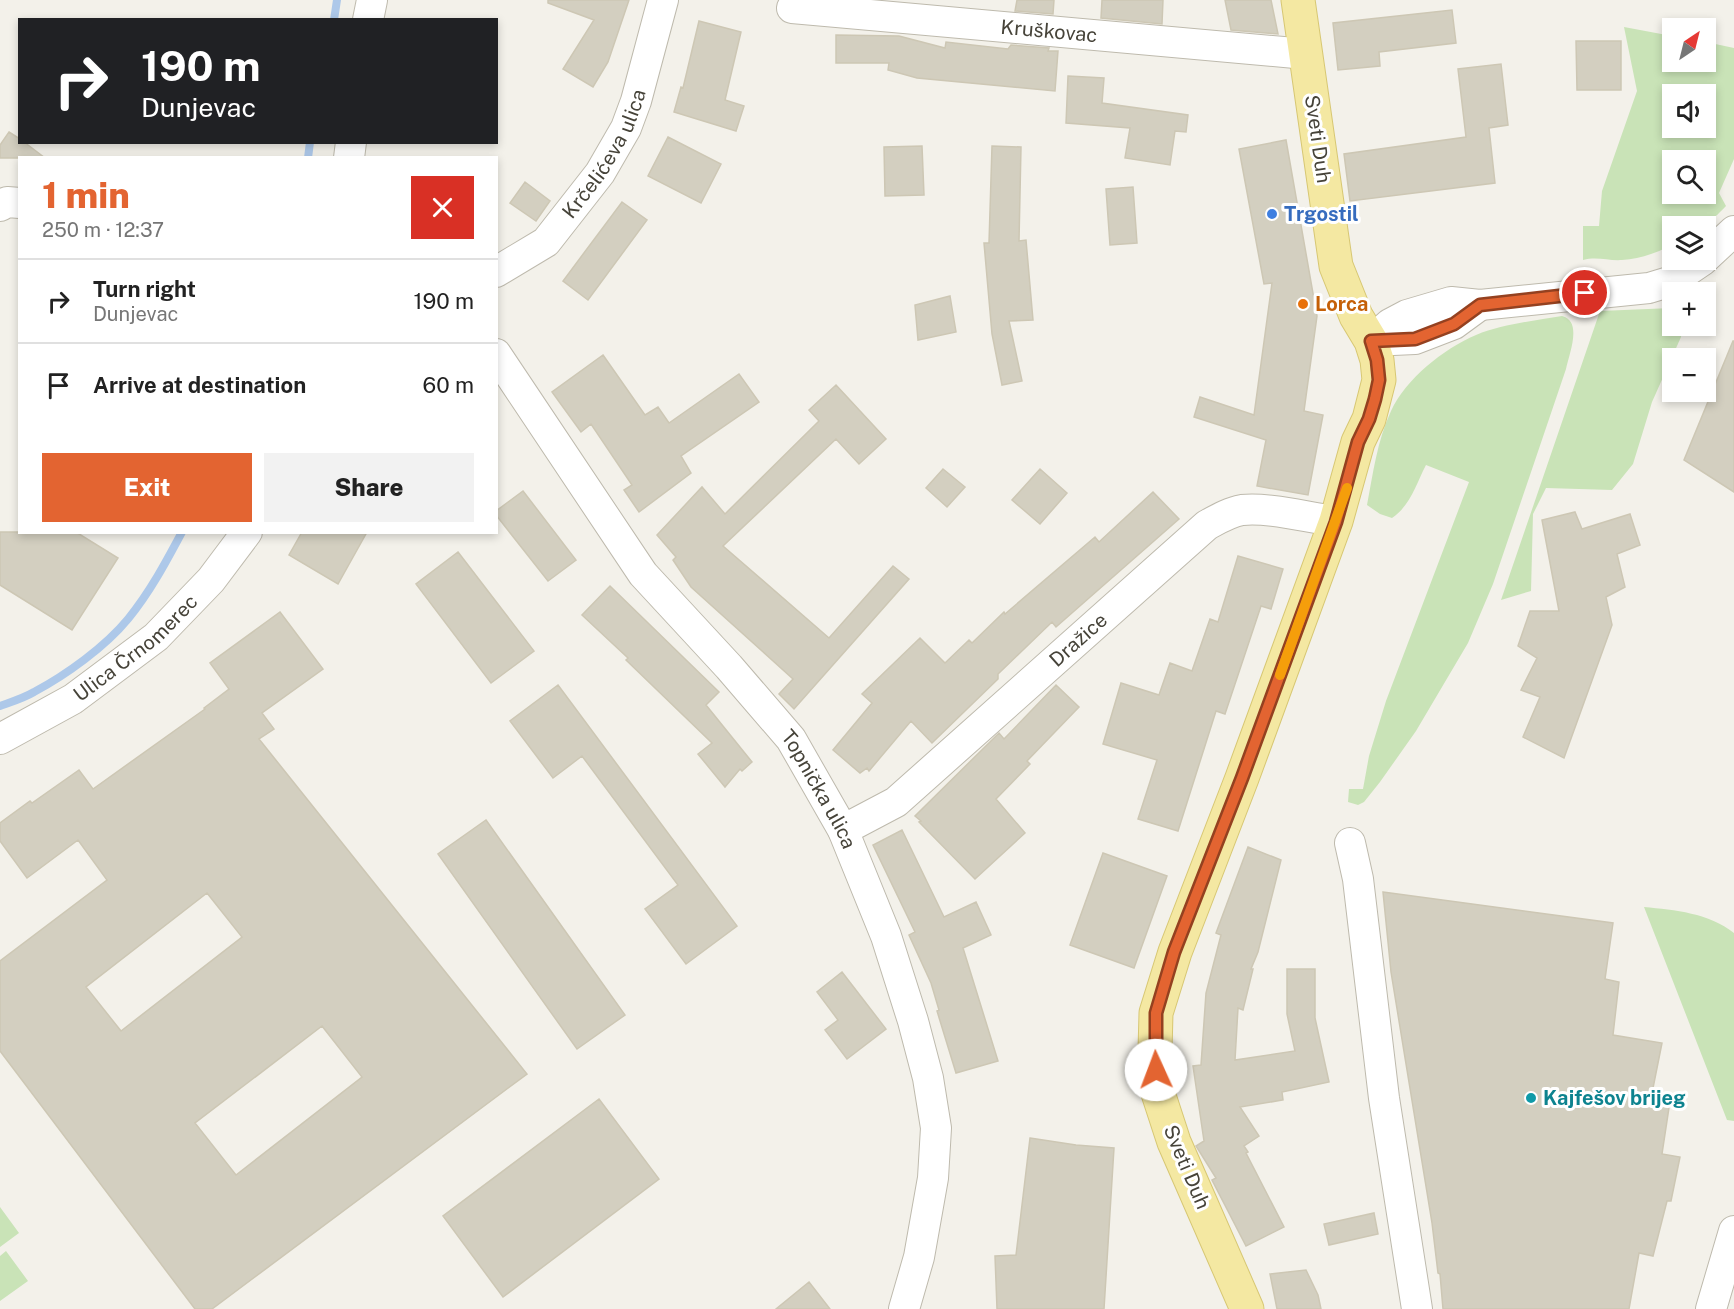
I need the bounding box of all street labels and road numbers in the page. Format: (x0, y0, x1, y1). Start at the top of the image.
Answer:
street label: Kruškovac (1000, 15, 1098, 47)
street label: Krčelićeva ulica (557, 87, 651, 223)
street label: Sveti Duh (1300, 93, 1336, 185)
street label: Ulica Črnomerec (69, 589, 202, 707)
street label: Dražice (1044, 608, 1112, 672)
street label: Topnička ulica (776, 725, 861, 852)
street label: Sveti Duh (1159, 1121, 1215, 1213)

